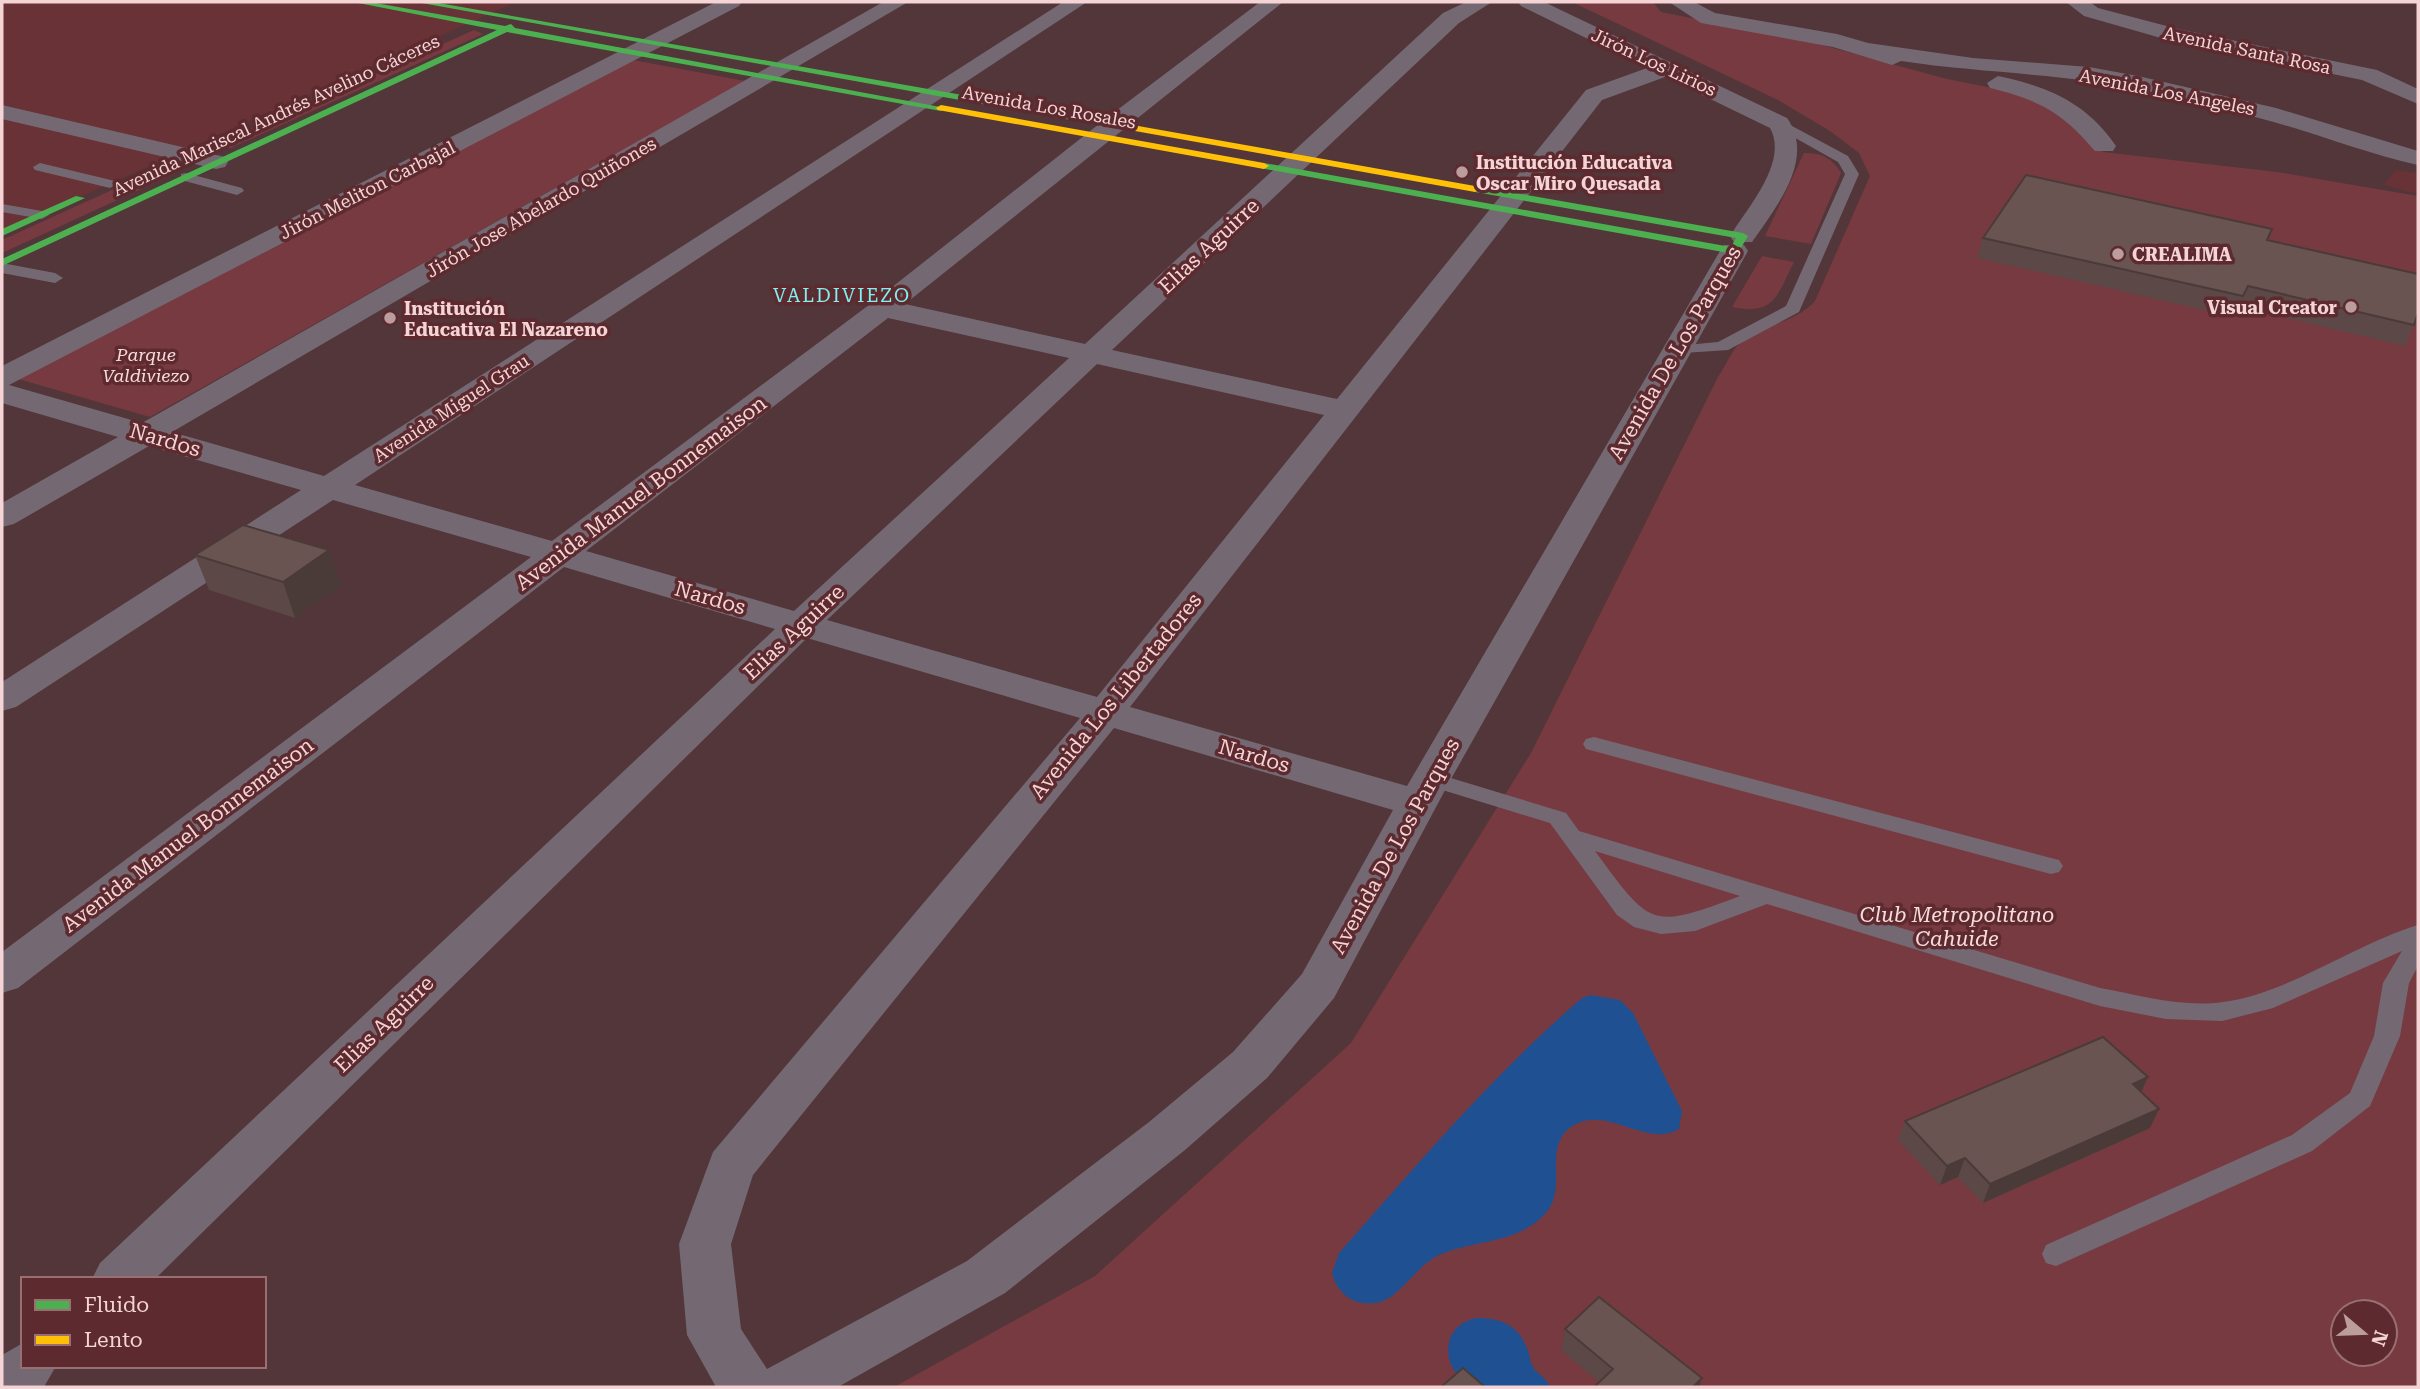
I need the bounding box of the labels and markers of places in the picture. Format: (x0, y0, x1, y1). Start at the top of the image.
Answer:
place label: Institución Educativa Oscar Miro Quesada (1476, 152, 1673, 194)
marker: Institución Educativa Oscar Miro Quesada (1454, 164, 1470, 180)
place label: CREALIMA (2132, 244, 2232, 265)
marker: CREALIMA (2110, 246, 2126, 262)
place label: Visual Creator (2207, 297, 2337, 318)
place label: Institución Educativa El Nazareno (404, 298, 608, 340)
marker: Visual Creator (2343, 299, 2359, 315)
marker: Institución Educativa El Nazareno (382, 310, 398, 326)

